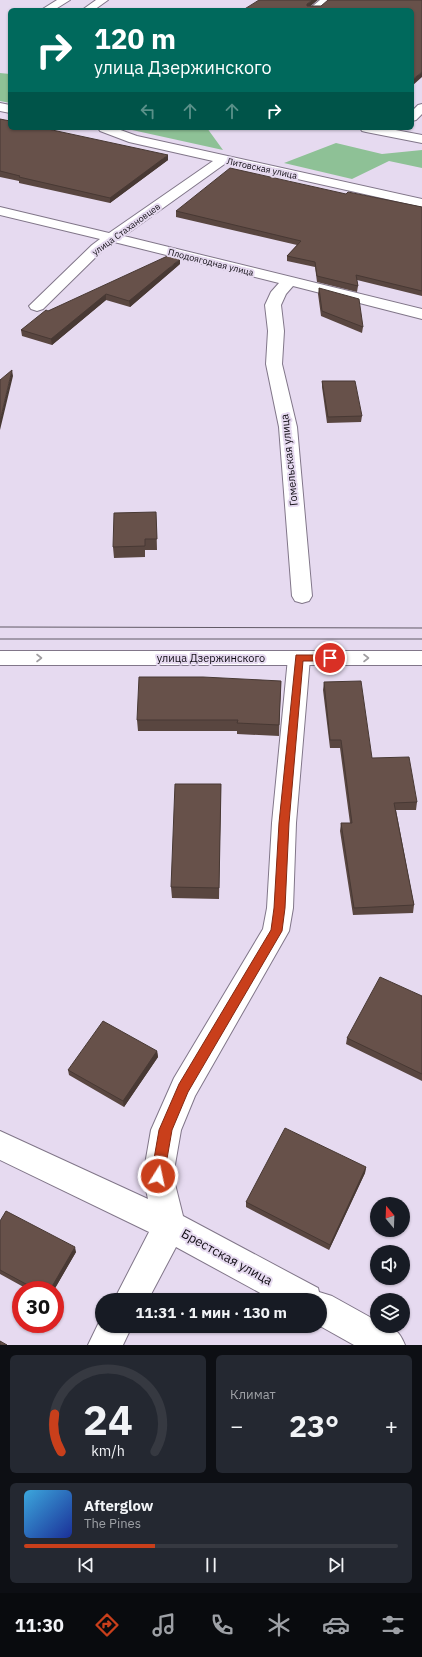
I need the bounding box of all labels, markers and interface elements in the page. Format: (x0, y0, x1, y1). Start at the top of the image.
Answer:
text: 120 m (94, 20, 176, 57)
icon: right (28, 24, 80, 76)
text: улица Дзержинского (94, 56, 272, 79)
icon: left (137, 100, 159, 122)
icon: ahead (179, 100, 201, 122)
icon: ahead (221, 100, 243, 122)
icon: right (263, 100, 285, 122)
street label: Литовская улица (226, 155, 298, 181)
street label: улица Стахановцев (90, 201, 162, 257)
street label: Плодоягодная улица (167, 246, 255, 278)
street label: Гомельская улица (277, 413, 301, 507)
pin (313, 641, 347, 675)
icon: arrive (319, 647, 341, 669)
street label: улица Дзержинского (157, 651, 265, 665)
one-way arrow (36, 654, 42, 662)
one-way arrow (363, 654, 369, 662)
position arrow (137, 1155, 179, 1197)
north arrow (370, 1197, 410, 1237)
map controls (370, 1197, 410, 1333)
street label: Брестская улица (178, 1225, 276, 1289)
button: sound (370, 1245, 410, 1285)
speed limit sign: 30 (12, 1281, 64, 1333)
button: layers (370, 1293, 410, 1333)
text: 11:31 · 1 мин · 130 m (135, 1303, 287, 1322)
text: Климат (230, 1386, 276, 1403)
text: 24 (83, 1392, 133, 1446)
text: 23° (289, 1406, 339, 1445)
text: − (230, 1411, 243, 1440)
text: + (385, 1411, 398, 1440)
text: km/h (91, 1441, 125, 1460)
text: Afterglow (84, 1496, 153, 1515)
text: The Pines (84, 1515, 141, 1532)
icon: previous (75, 1554, 97, 1576)
icon: pause (200, 1554, 222, 1576)
icon: next (325, 1554, 347, 1576)
icon: directions (93, 1611, 121, 1639)
icon: music (150, 1611, 178, 1639)
icon: phone (208, 1611, 236, 1639)
icon: climate (265, 1611, 293, 1639)
icon: car (322, 1611, 350, 1639)
icon: filters (379, 1611, 407, 1639)
text: 11:30 (15, 1614, 64, 1637)

